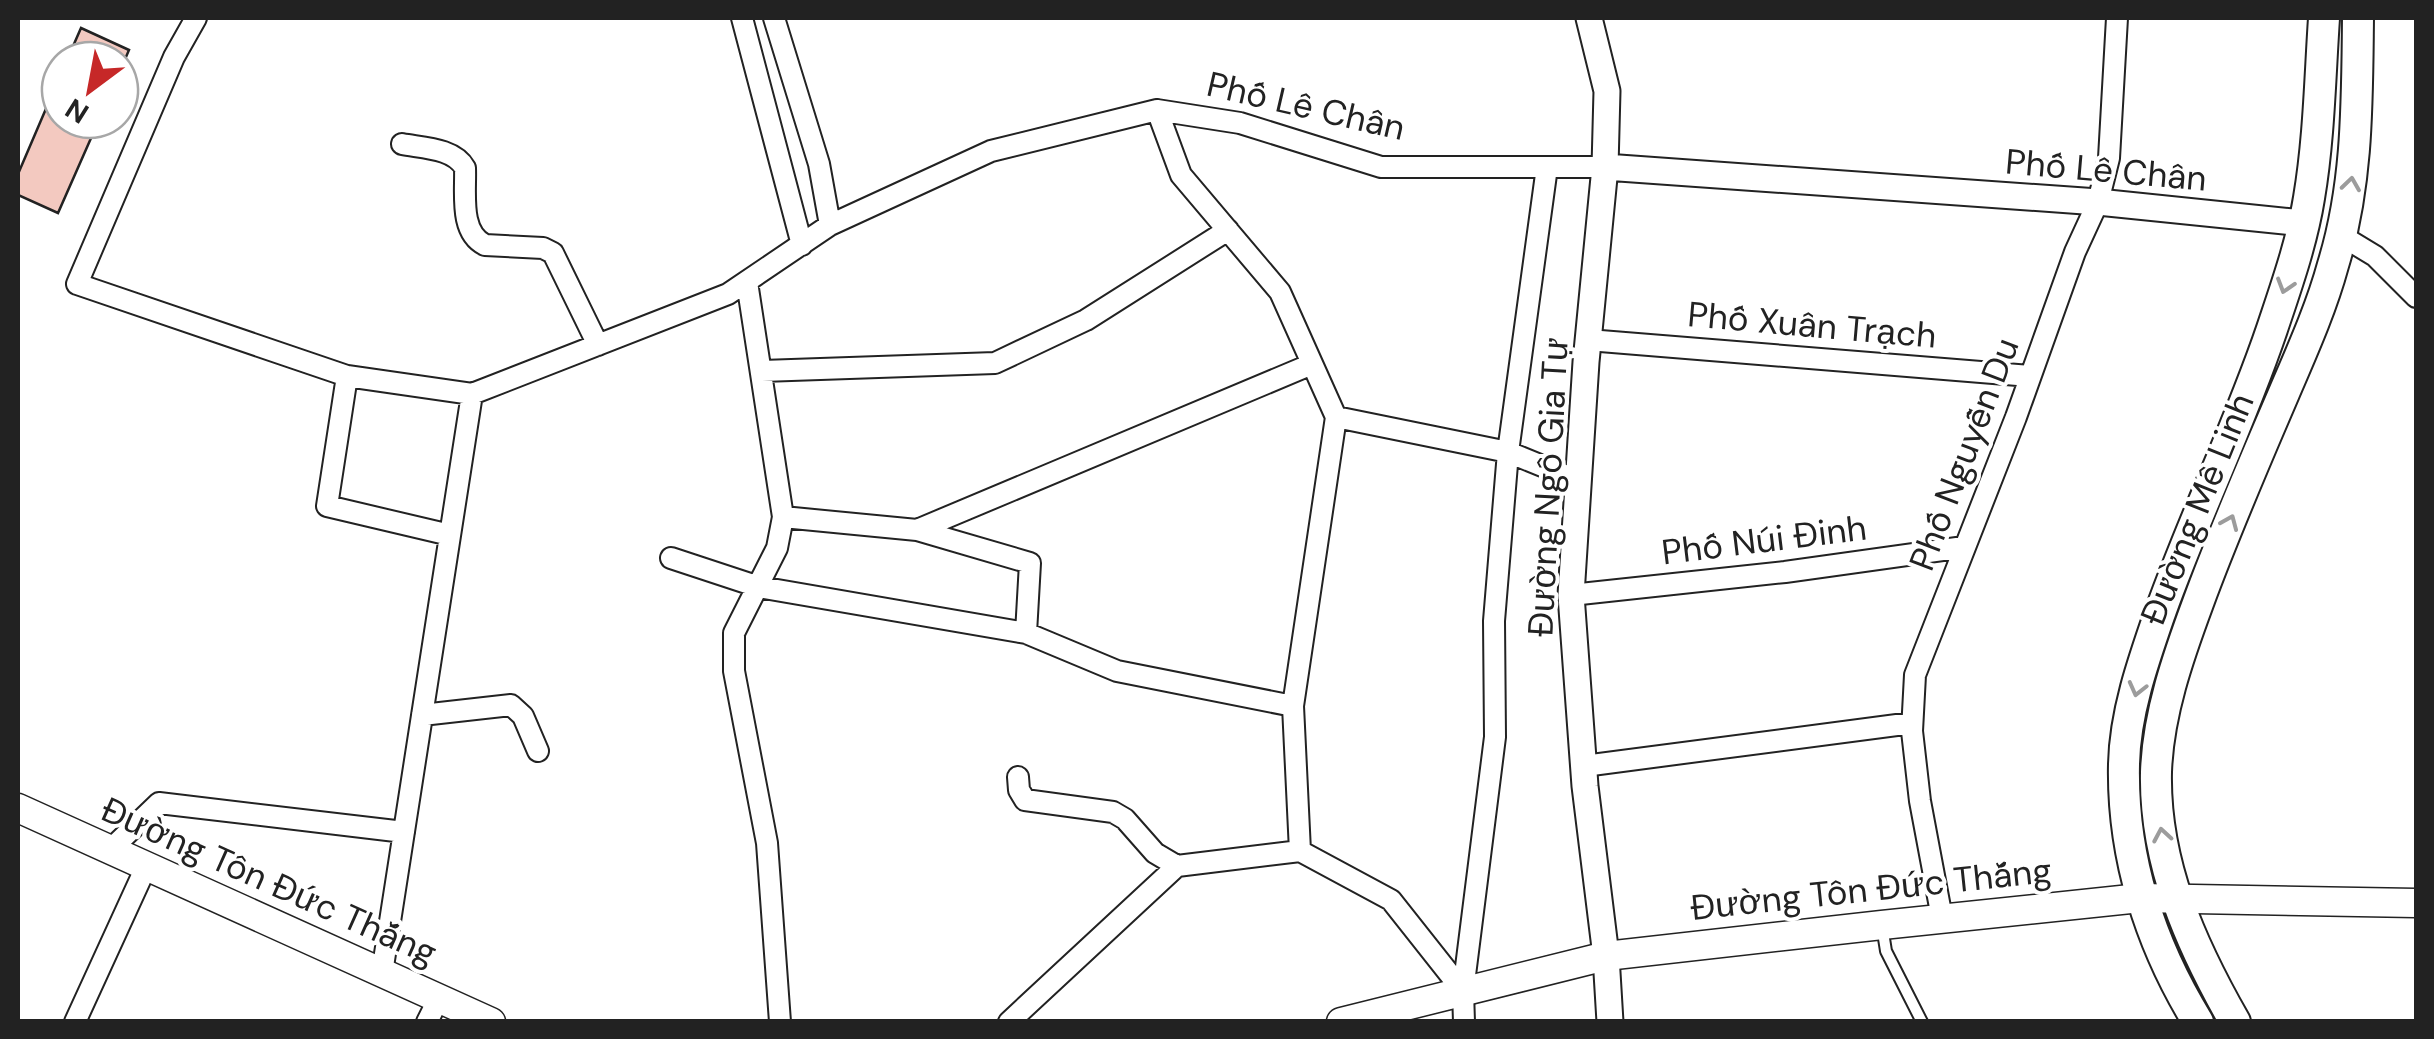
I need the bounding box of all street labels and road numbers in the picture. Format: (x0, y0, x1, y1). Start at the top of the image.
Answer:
street label: Phố Lê Chân (1203, 61, 1409, 151)
street label: Phố Lê Chân (2004, 138, 2208, 202)
street label: Phố Xuân Trạch (1686, 291, 1938, 359)
street label: Phố Nguyễn Du (1899, 331, 2029, 577)
street label: Đường Ngô Gia Tự (1517, 336, 1579, 638)
street label: Đường Mê Linh (2130, 386, 2264, 632)
street label: Phố Núi Đinh (1659, 505, 1869, 575)
street label: Đường Tôn Đức Thắng (94, 786, 444, 976)
street label: Đường Tôn Đức Thắng (1688, 847, 2054, 931)

